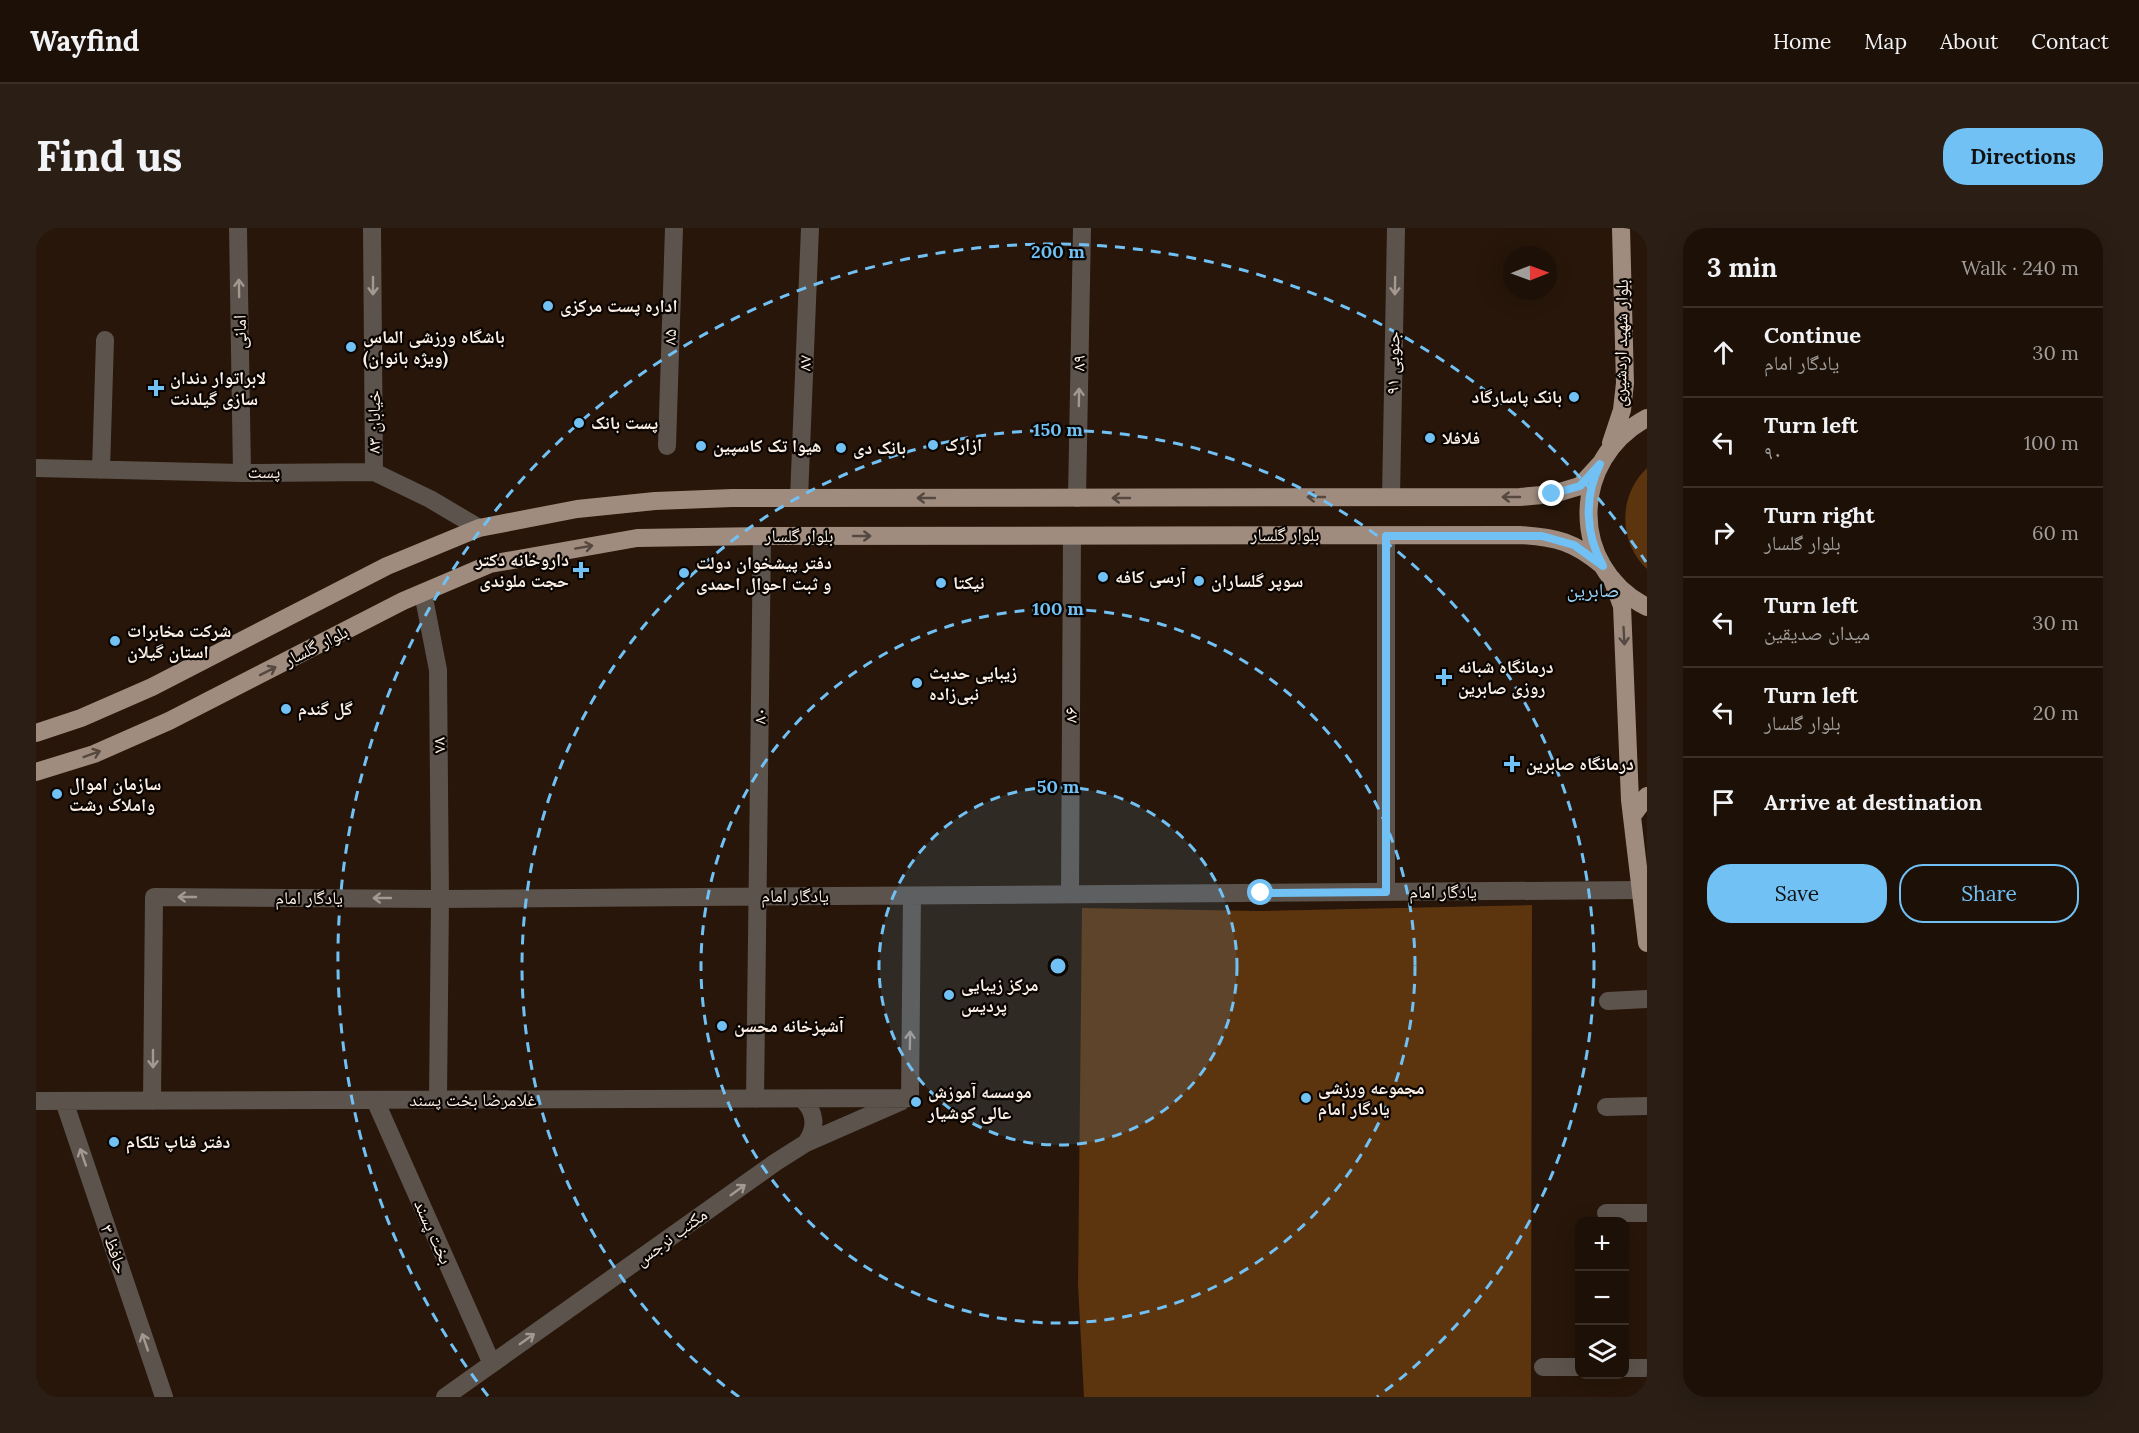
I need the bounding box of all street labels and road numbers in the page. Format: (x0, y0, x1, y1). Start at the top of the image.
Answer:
street label: بلوار شهید اردشیری (1608, 279, 1633, 407)
street label: امانی (228, 315, 251, 349)
street label: ۸۵ (658, 329, 681, 345)
street label: ۹۱ جنوبی (1380, 331, 1405, 395)
street label: ۸۷ (793, 355, 816, 371)
street label: ۸۹ (1067, 355, 1090, 371)
street label: خیابان ۸۳ (362, 390, 385, 454)
street label: پست (248, 460, 280, 483)
street label: بلوار گلسار (1249, 523, 1320, 546)
street label: بلوار گلسار (763, 524, 834, 547)
street label: بلوار گلسار (279, 620, 352, 672)
street label: ۸۶ (1059, 707, 1082, 723)
street label: ۸۰ (748, 708, 771, 724)
street label: ۷۸ (427, 737, 450, 753)
street label: یادگار امام (1409, 880, 1477, 904)
street label: یادگار امام (761, 884, 829, 908)
street label: یادگار امام (275, 886, 343, 910)
street label: غلامرضا بخت پسند (409, 1088, 537, 1111)
street label: بخت پسند (409, 1196, 458, 1268)
street label: مکتب نرجس (630, 1202, 712, 1271)
street label: حافظ ۳ (95, 1221, 134, 1276)

